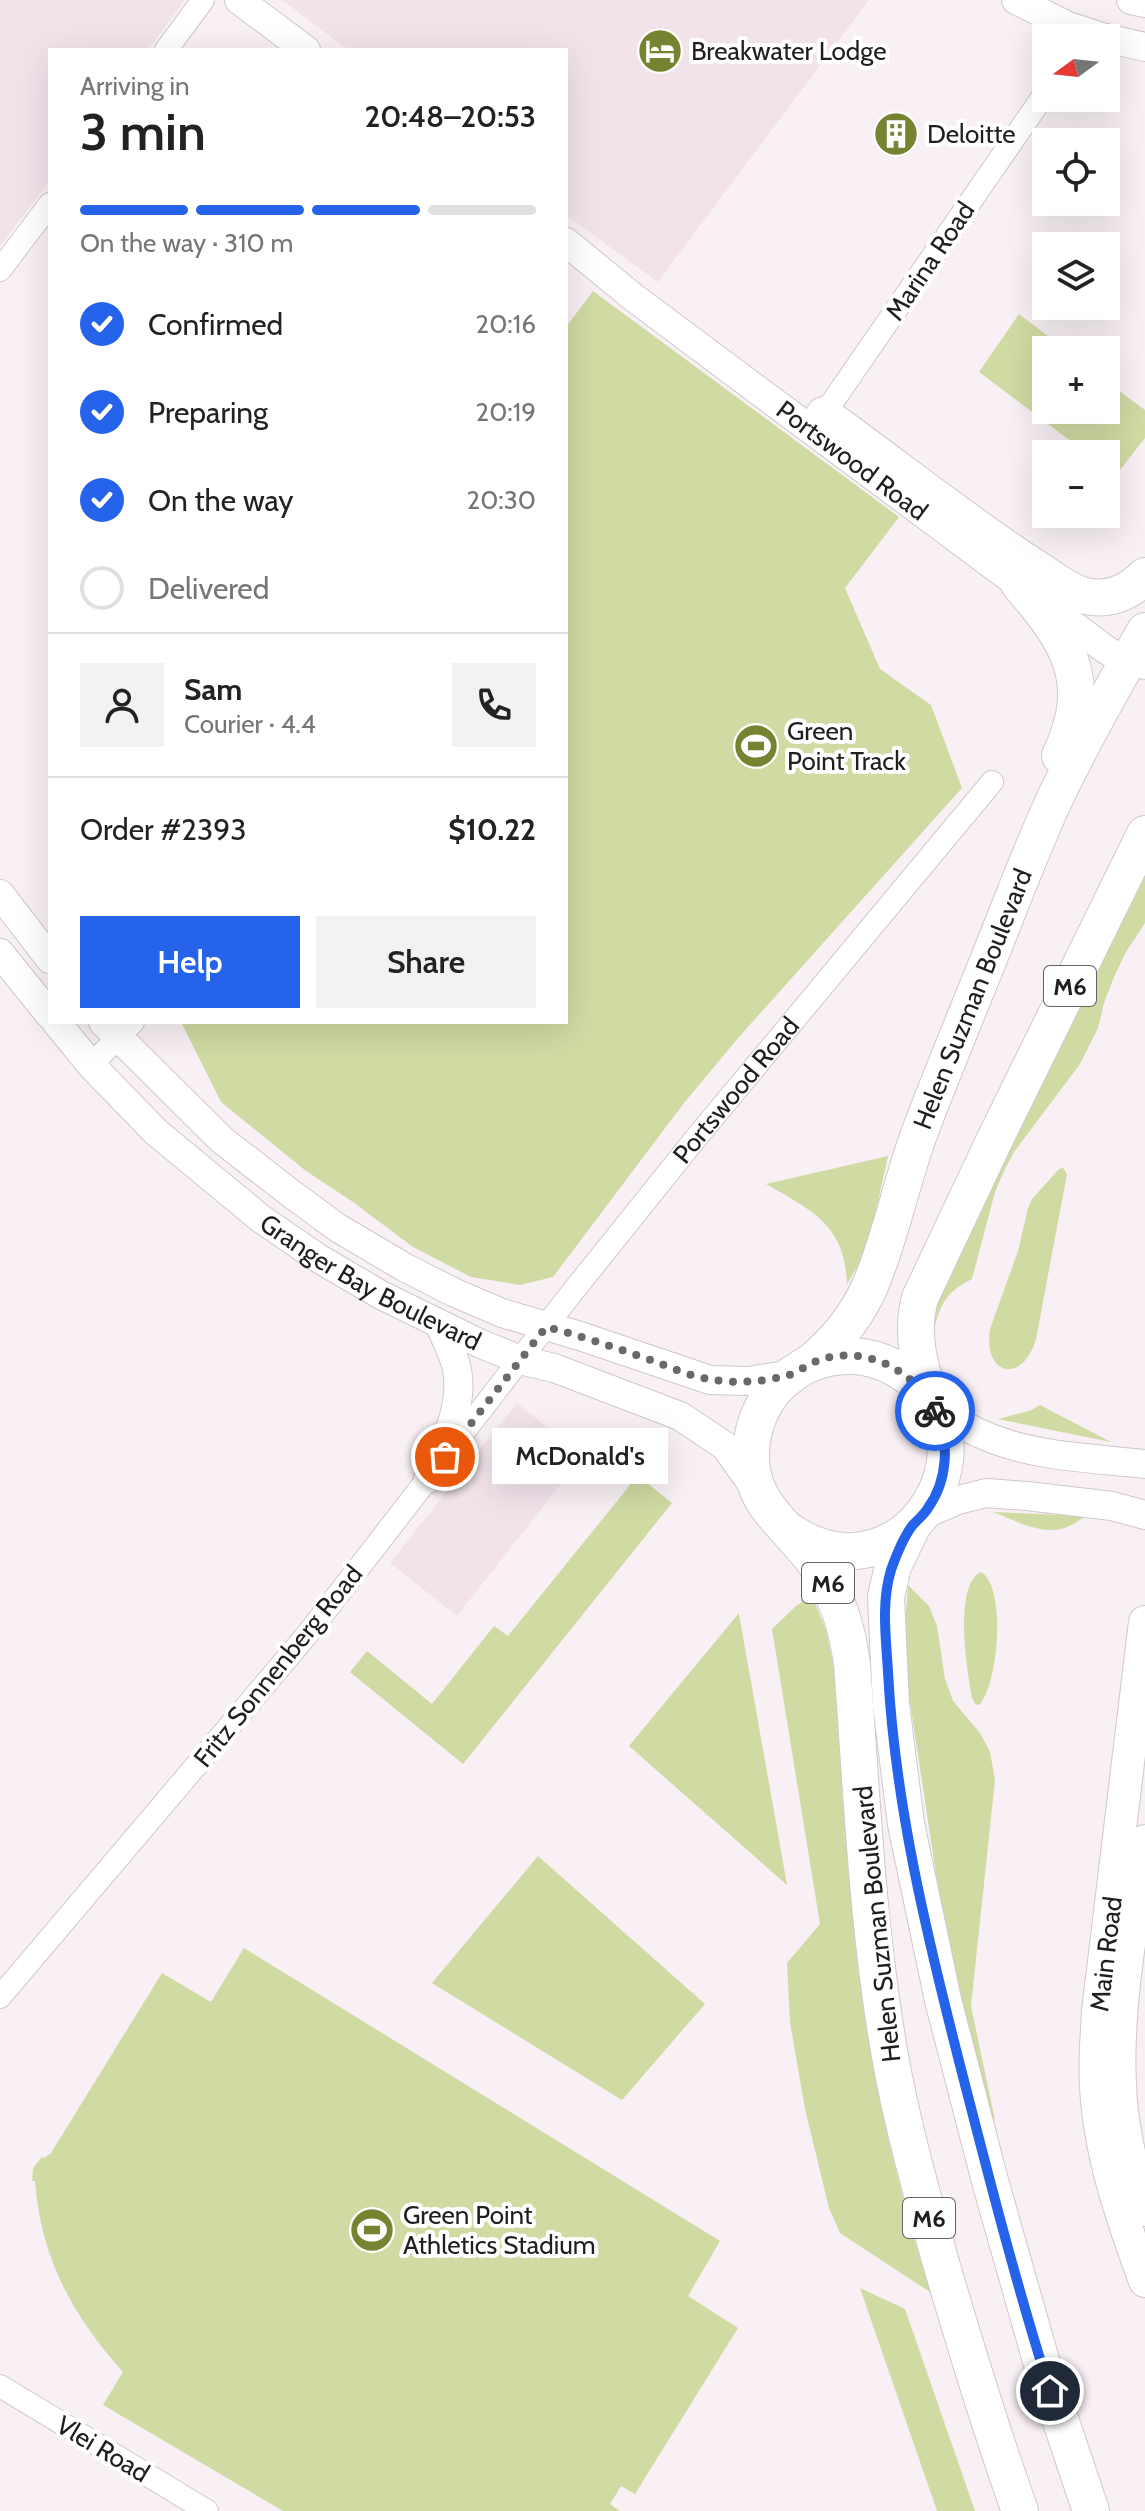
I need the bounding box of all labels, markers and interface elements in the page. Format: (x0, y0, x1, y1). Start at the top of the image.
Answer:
north arrow (1032, 24, 1120, 112)
map controls (1032, 24, 1120, 528)
hotel icon: Breakwater Lodge (636, 27, 684, 75)
place label: Breakwater Lodge (691, 35, 886, 67)
text: Arriving in (80, 70, 190, 102)
text: 20:48–20:53 (364, 98, 536, 135)
text: 3 min (80, 100, 206, 163)
building icon: Deloitte (872, 110, 920, 158)
place label: Deloitte (927, 118, 1016, 150)
button: locate (1032, 128, 1120, 216)
street label: Marina Road (879, 195, 981, 327)
text: On the way · 310 m (80, 227, 293, 259)
button: layers (1032, 232, 1120, 320)
icon: check (80, 302, 124, 346)
text: Confirmed (148, 306, 283, 343)
text: 20:16 (476, 308, 536, 340)
button: + (1032, 336, 1120, 424)
icon: check (80, 390, 124, 434)
text: Preparing (148, 394, 268, 431)
street label: Portswood Road (770, 394, 934, 527)
text: 20:19 (476, 396, 536, 428)
button: − (1032, 440, 1120, 528)
icon: check (80, 478, 124, 522)
text: On the way (148, 482, 293, 519)
text: 20:30 (467, 484, 536, 516)
text: Delivered (148, 570, 269, 607)
button: person (80, 663, 164, 747)
button: phone (452, 663, 536, 747)
text: Sam (184, 671, 242, 708)
text: Courier · 4.4 (184, 708, 316, 740)
place label: Green Point Track (787, 715, 906, 777)
sports icon: Green Point Track (732, 722, 780, 770)
text: Order #2393 (80, 811, 247, 848)
text: $10.22 (448, 811, 536, 848)
street label: Helen Suzman Boulevard (906, 864, 1039, 1134)
button: Help (80, 916, 300, 1008)
button: Share (316, 916, 536, 1008)
road number: M6 (1044, 966, 1096, 1006)
street label: Portswood Road (666, 1010, 806, 1170)
street label: Granger Bay Boulevard (254, 1207, 486, 1358)
courier (895, 1371, 975, 1451)
icon: bike (913, 1389, 957, 1433)
pin (411, 1423, 479, 1491)
callout: McDonald's (493, 1429, 669, 1485)
icon: bag (423, 1435, 467, 1479)
text: McDonald's (515, 1440, 645, 1472)
street label: Fritz Sonnenberg Road (187, 1559, 369, 1773)
road number: M6 (802, 1563, 854, 1603)
street label: Helen Suzman Boulevard (847, 1784, 907, 2064)
street label: Main Road (1083, 1895, 1129, 2013)
road number: M6 (903, 2198, 955, 2238)
place label: Green Point Athletics Stadium (403, 2199, 596, 2261)
sports icon: Green Point Athletics Stadium (348, 2206, 396, 2254)
pin (1016, 2357, 1084, 2425)
icon: home (1028, 2369, 1072, 2413)
street label: Vlei Road (51, 2409, 155, 2489)

